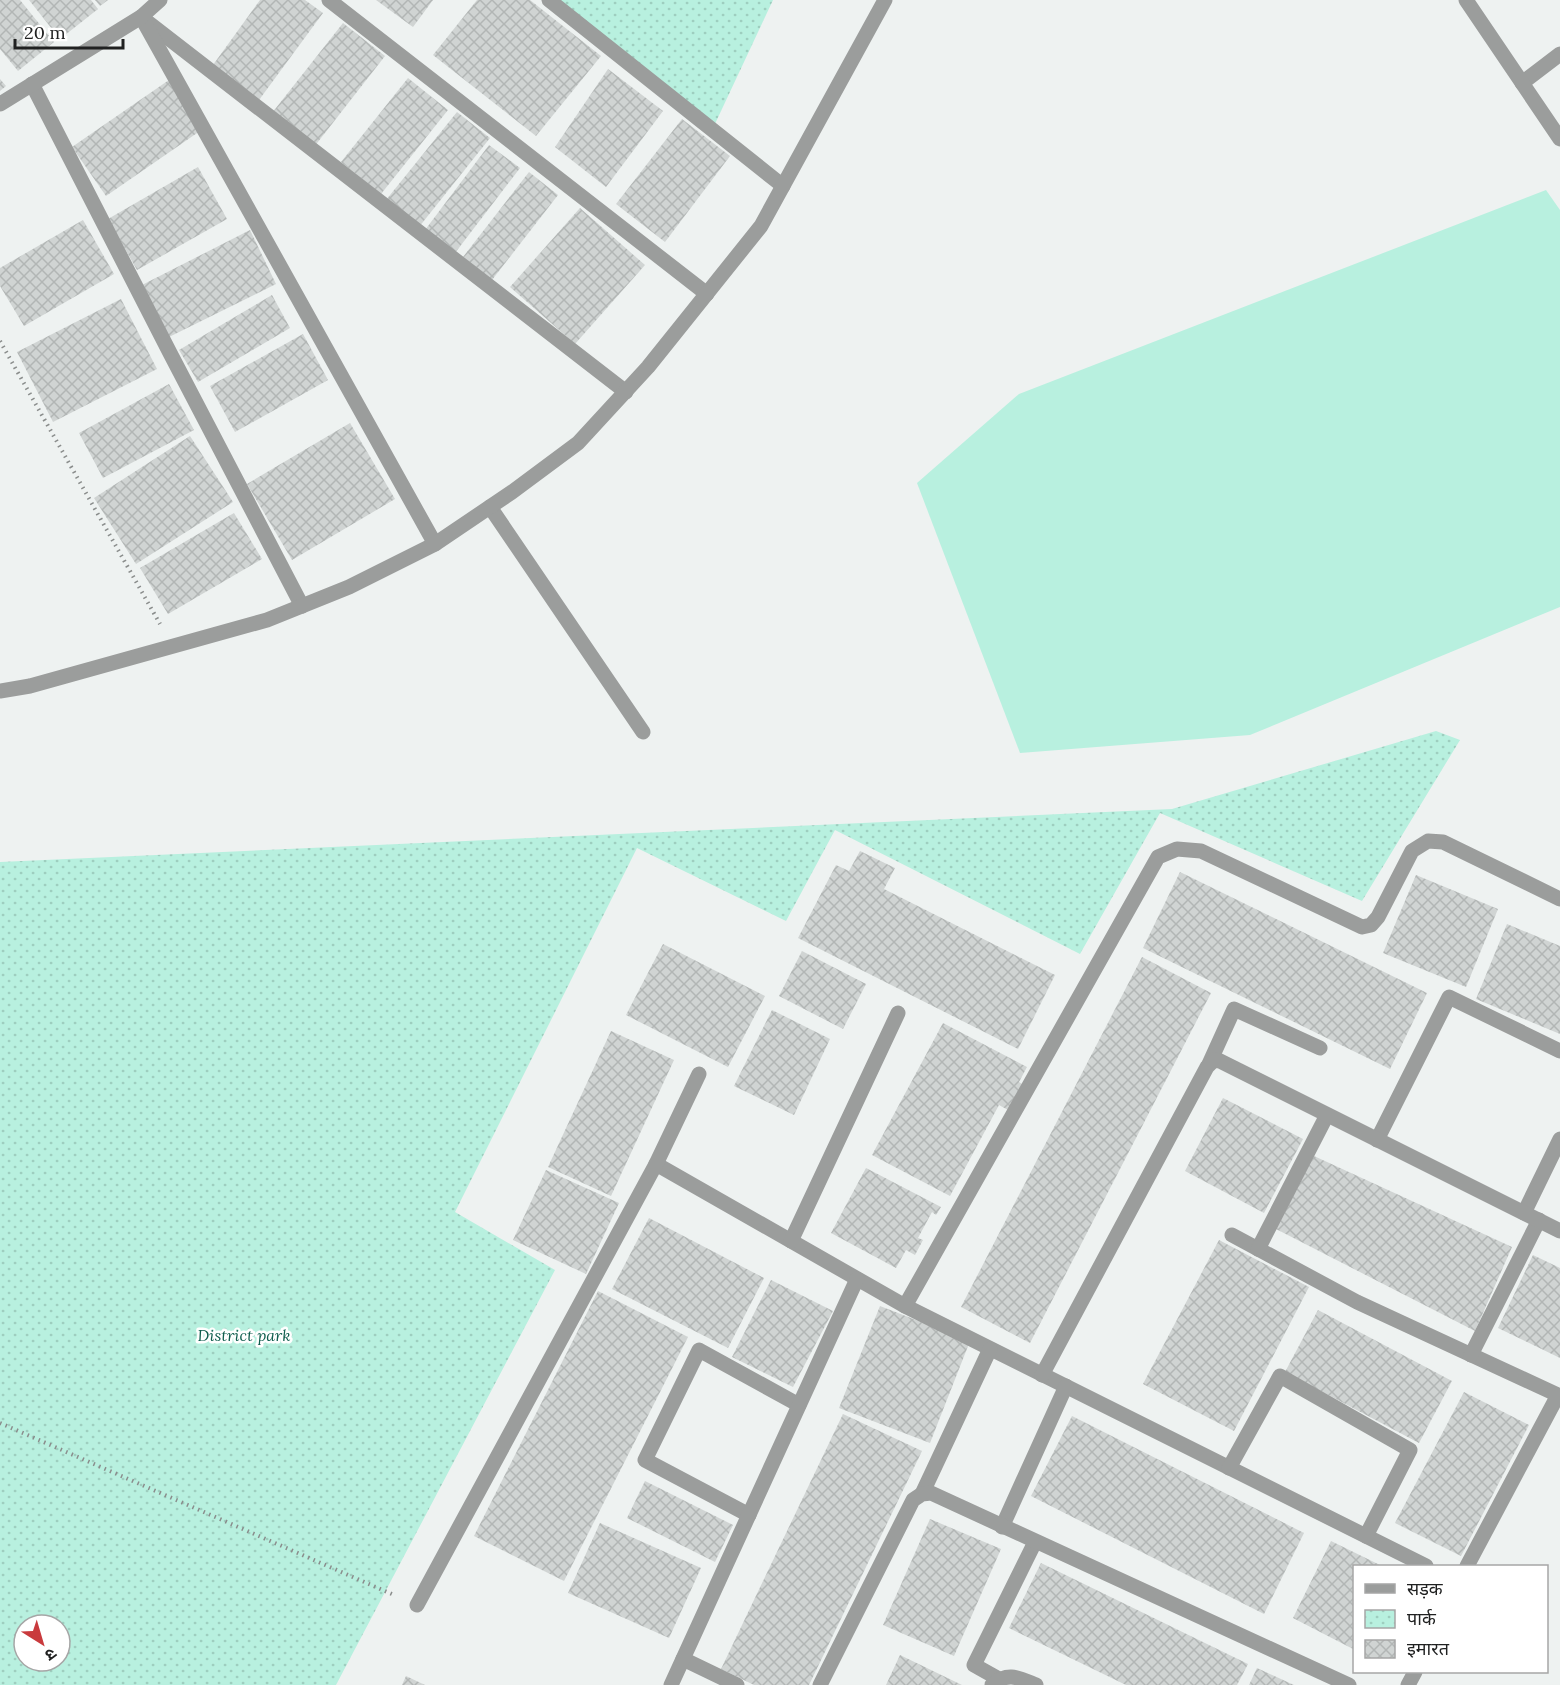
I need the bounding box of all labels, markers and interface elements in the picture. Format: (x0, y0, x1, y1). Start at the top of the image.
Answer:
scale bar (15, 12, 123, 50)
text: 20 m (24, 21, 66, 44)
park label: District park (197, 1325, 291, 1345)
legend (1353, 1565, 1548, 1673)
text: सड़क (1407, 1577, 1444, 1600)
text: पार्क (1407, 1607, 1437, 1630)
north arrow (12, 1613, 72, 1673)
text: इमारत (1407, 1637, 1450, 1660)
text: उ (41, 1644, 61, 1666)

